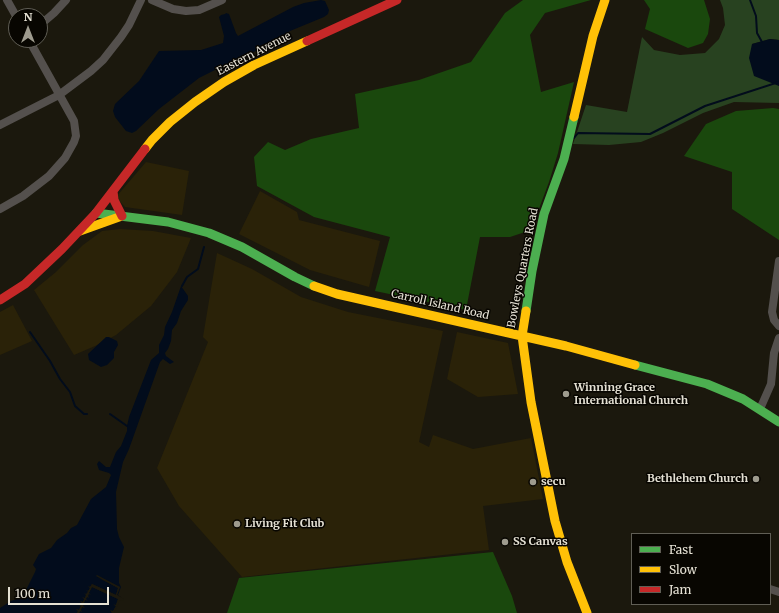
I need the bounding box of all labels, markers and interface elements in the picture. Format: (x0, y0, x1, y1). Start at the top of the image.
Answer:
north arrow (8, 8, 48, 48)
text: N (24, 10, 32, 24)
street label: Eastern Avenue (214, 30, 294, 78)
street label: Bowleys Quarters Road (505, 207, 541, 329)
street label: Carroll Island Road (390, 287, 490, 323)
place label: Winning Grace International Church (574, 381, 688, 407)
marker: Winning Grace International Church (561, 389, 571, 399)
place label: Bethlehem Church (647, 472, 748, 486)
marker: Bethlehem Church (751, 474, 761, 484)
place label: secu (541, 475, 565, 489)
marker: secu (528, 477, 538, 487)
place label: Living Fit Club (245, 517, 324, 531)
marker: Living Fit Club (232, 519, 242, 529)
legend (631, 533, 771, 605)
place label: SS Canvas (513, 535, 568, 549)
marker: SS Canvas (500, 537, 510, 547)
text: Fast (669, 542, 693, 557)
text: Slow (669, 562, 697, 577)
scale bar (10, 579, 111, 605)
text: Jam (669, 582, 691, 597)
text: 100 m (15, 586, 50, 601)

